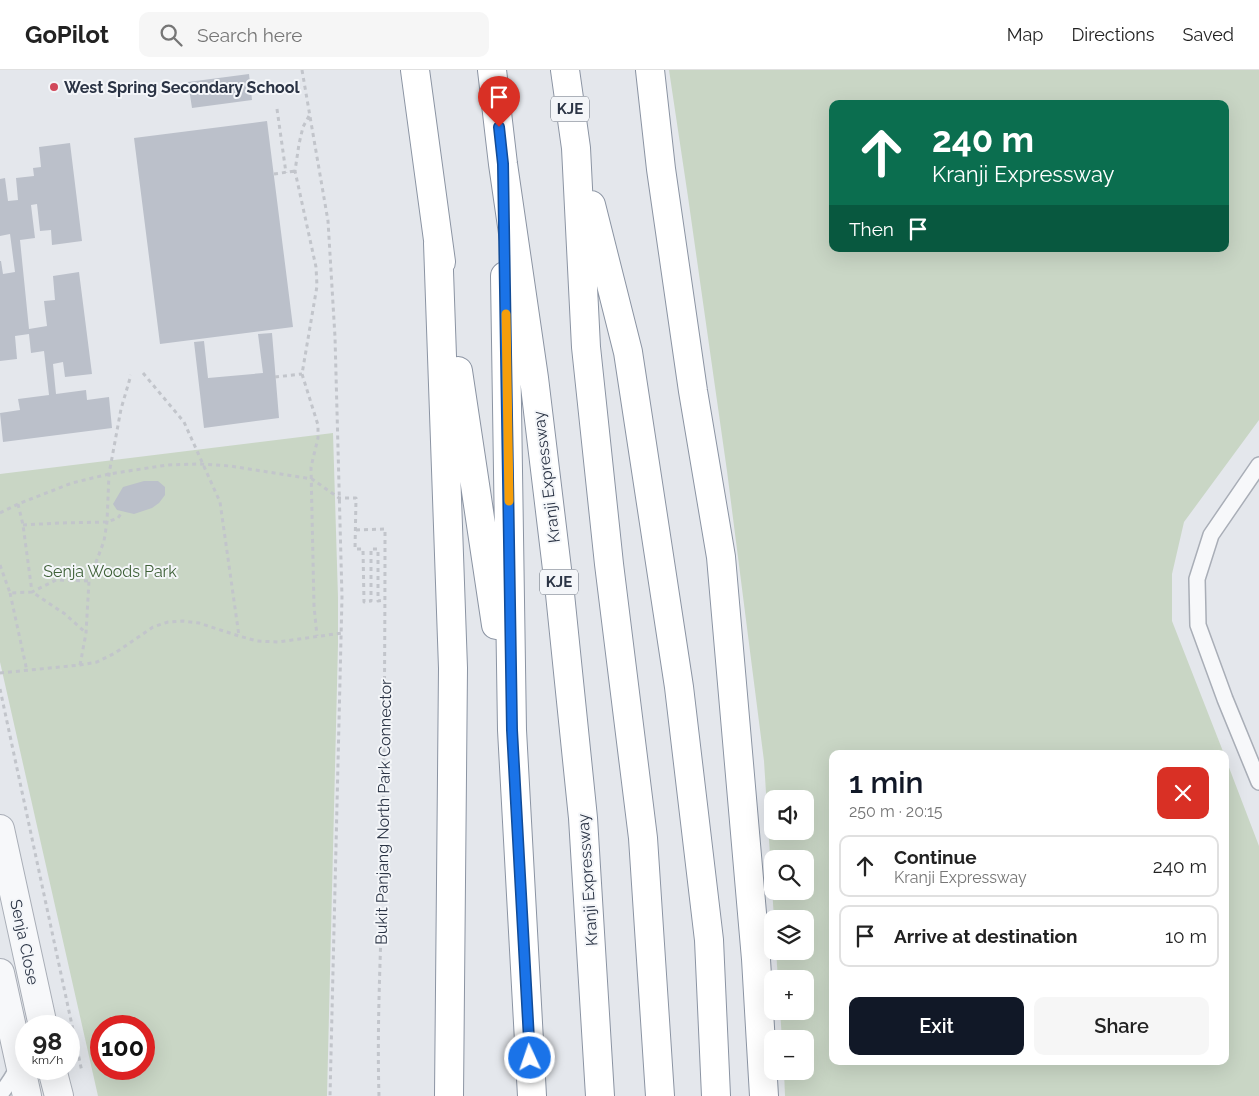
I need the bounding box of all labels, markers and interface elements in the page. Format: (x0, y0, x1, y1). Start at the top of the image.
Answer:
search box (139, 12, 489, 57)
text: GoPilot (25, 20, 109, 49)
icon: search (157, 21, 185, 49)
text: Search here (197, 24, 303, 46)
text: Map (1007, 24, 1043, 45)
text: Directions (1071, 24, 1155, 45)
text: Saved (1183, 24, 1234, 45)
pin (478, 76, 520, 127)
place label: West Spring Secondary School (64, 78, 300, 97)
marker: West Spring Secondary School (48, 81, 60, 93)
icon: arrive (485, 83, 513, 111)
road number: KJE (551, 96, 589, 122)
text: 240 m (932, 119, 1034, 160)
icon: ahead (849, 120, 914, 185)
text: Kranji Expressway (932, 161, 1115, 187)
icon: arrive (904, 215, 932, 243)
text: Then (849, 218, 894, 240)
street label: Kranji Expressway (529, 410, 564, 544)
park label: Senja Woods Park (43, 562, 177, 581)
road number: KJE (540, 570, 578, 594)
street label: Bukit Panjang North Park Connector (372, 679, 395, 945)
text: 1 min (849, 765, 924, 800)
button: close (1157, 767, 1209, 819)
map controls (764, 790, 814, 1080)
button: sound (764, 790, 814, 840)
text: 250 m · 20:15 (849, 802, 943, 821)
street label: Kranji Expressway (573, 813, 602, 947)
text: Continue (894, 846, 977, 868)
button: search (764, 850, 814, 900)
icon: ahead (851, 852, 879, 880)
text: 240 m (1153, 855, 1207, 877)
text: Kranji Expressway (894, 868, 1027, 887)
street label: Senja Close (6, 898, 43, 987)
button: layers (764, 910, 814, 960)
icon: arrive (851, 922, 879, 950)
text: Arrive at destination (894, 925, 1078, 947)
text: 10 m (1165, 925, 1207, 947)
button: + (764, 970, 814, 1020)
button: Exit (849, 997, 1024, 1055)
button: Share (1034, 997, 1209, 1055)
speed limit sign: 100 (90, 1015, 155, 1080)
text: 98 (33, 1026, 62, 1056)
button: − (764, 1030, 814, 1080)
position arrow (503, 1031, 555, 1083)
text: km/h (32, 1053, 63, 1067)

